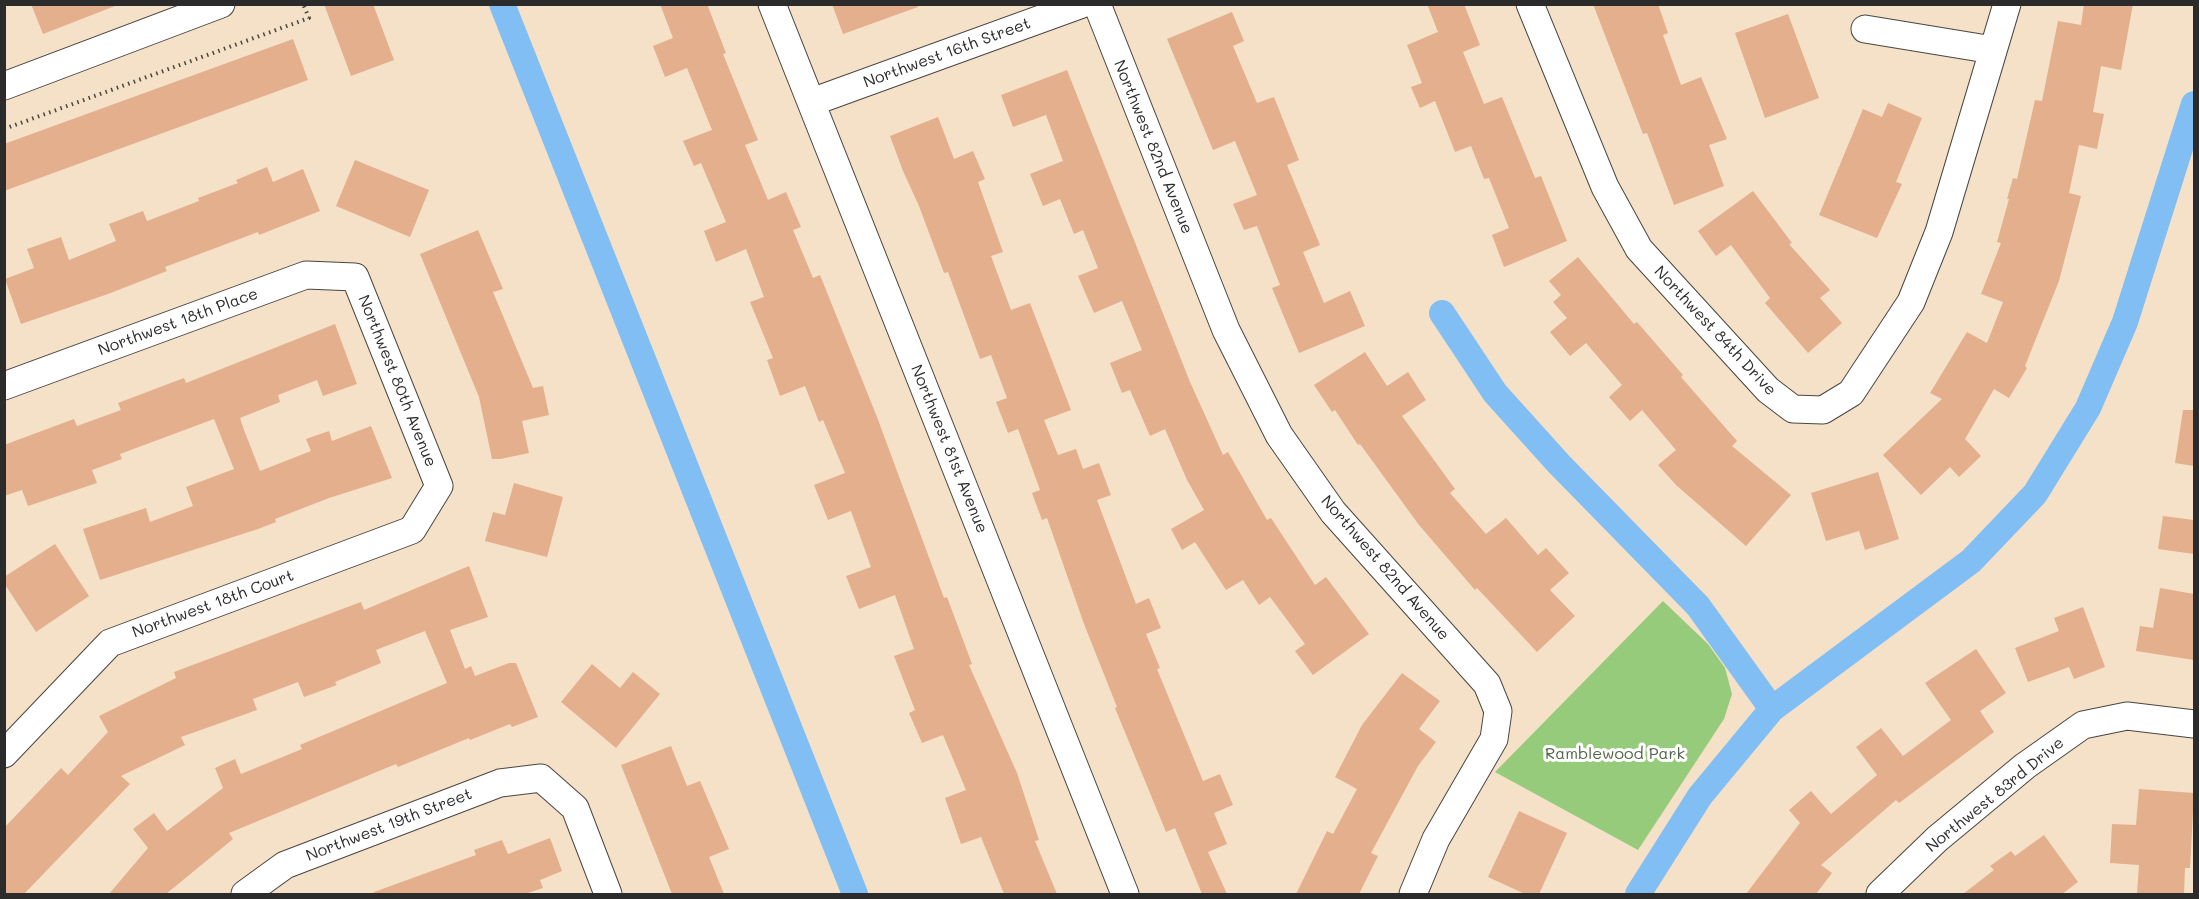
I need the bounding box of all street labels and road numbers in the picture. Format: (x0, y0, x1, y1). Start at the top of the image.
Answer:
street label: Northwest 16th Street (861, 14, 1033, 92)
street label: Northwest 82nd Avenue (1109, 57, 1197, 237)
street label: Northwest 84th Drive (1650, 262, 1780, 400)
street label: Northwest 18th Place (95, 284, 261, 360)
street label: Northwest 80th Avenue (354, 292, 440, 470)
street label: Northwest 81st Avenue (906, 362, 992, 536)
street label: Northwest 82nd Avenue (1317, 492, 1453, 644)
street label: Northwest 18th Court (130, 566, 296, 642)
street label: Northwest 83rd Drive (1922, 733, 2068, 857)
street label: Northwest 19th Street (303, 784, 475, 866)

